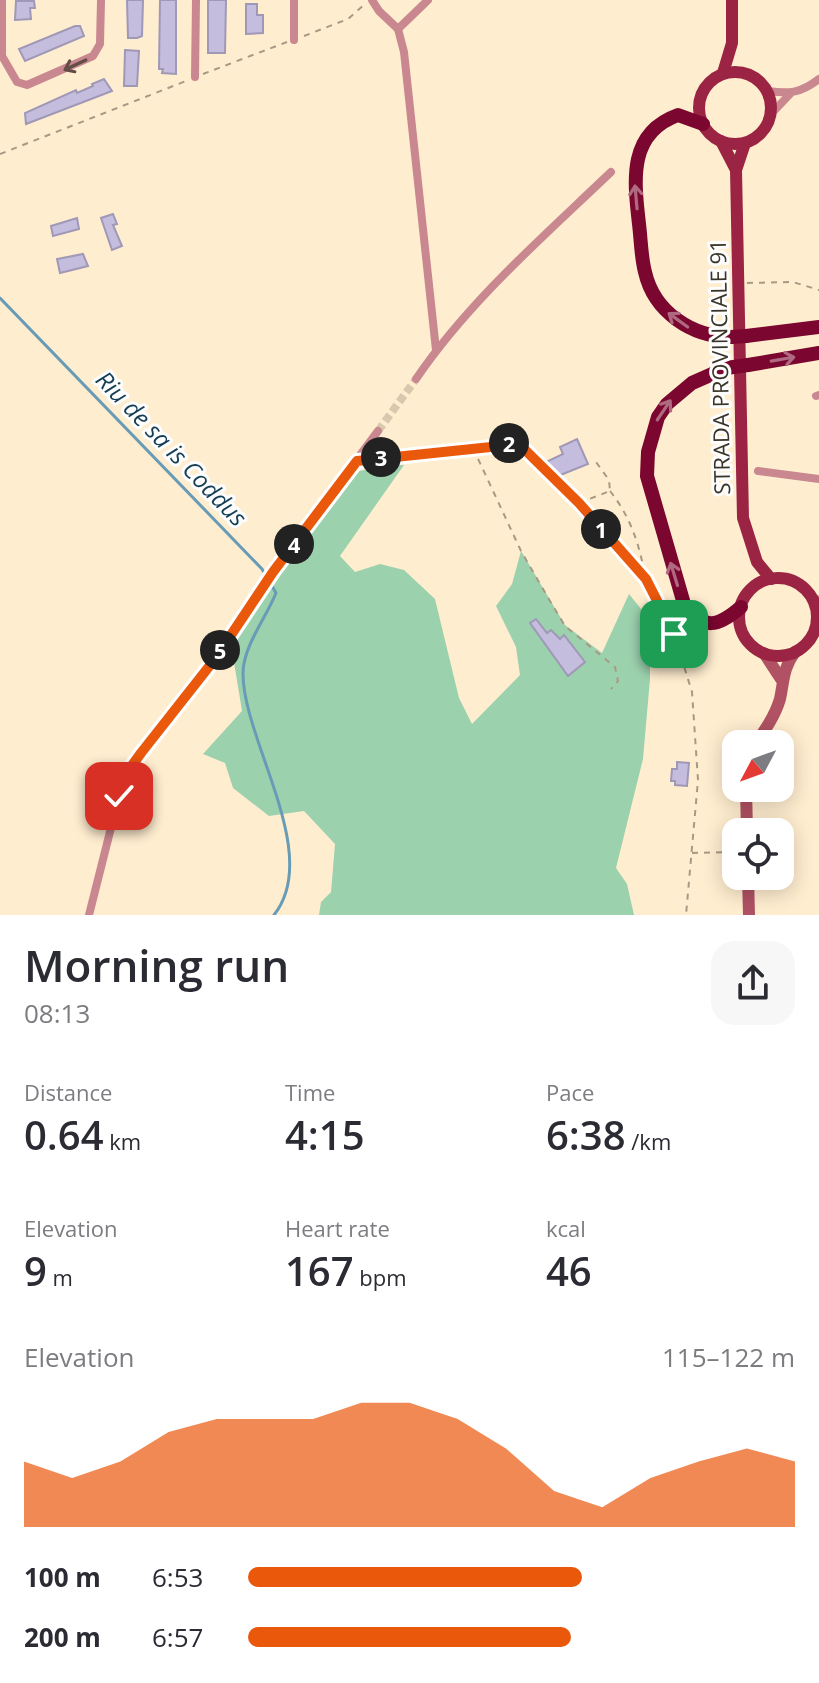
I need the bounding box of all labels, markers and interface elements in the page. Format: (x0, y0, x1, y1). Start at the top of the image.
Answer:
one-way arrow (64, 58, 88, 73)
one-way arrow (629, 184, 644, 211)
street label: STRADA PROVINCIALE 91 (702, 239, 736, 495)
one-way arrow (668, 312, 689, 329)
one-way arrow (770, 350, 796, 365)
water label: Riu de sa is Coddus (89, 363, 255, 533)
one-way arrow (656, 400, 673, 422)
pin: 2 (489, 423, 529, 463)
text: 2 (503, 428, 515, 458)
pin: 3 (361, 437, 401, 477)
text: 3 (375, 442, 387, 472)
pin: 1 (581, 509, 621, 549)
text: 1 (595, 514, 607, 544)
pin: 4 (274, 524, 314, 564)
text: 4 (288, 529, 300, 559)
one-way arrow (666, 561, 681, 587)
pin (640, 600, 708, 668)
icon: arrive (652, 612, 696, 656)
pin: 5 (200, 630, 240, 670)
text: 5 (214, 635, 226, 665)
north arrow (722, 730, 794, 802)
map controls (722, 730, 794, 890)
pin (85, 762, 153, 830)
icon: check (97, 774, 141, 818)
button: locate (722, 818, 794, 890)
text: Morning run (24, 935, 289, 995)
button: share (711, 941, 795, 1025)
text: 08:13 (24, 995, 90, 1031)
text: Distance (24, 1077, 112, 1107)
text: Time (285, 1077, 335, 1107)
text: Pace (546, 1077, 594, 1107)
text: 0.64 (24, 1107, 104, 1162)
text: 4:15 (285, 1107, 365, 1162)
text: 6:38 (546, 1107, 626, 1162)
text: km (104, 1126, 141, 1156)
text: /km (626, 1126, 671, 1156)
text: Elevation (24, 1213, 117, 1243)
text: Heart rate (285, 1213, 390, 1243)
text: kcal (546, 1213, 586, 1243)
text: 9 (24, 1243, 47, 1298)
text: 167 (285, 1243, 354, 1298)
text: 46 (546, 1243, 592, 1298)
text: m (47, 1262, 73, 1292)
text: bpm (354, 1262, 407, 1292)
text: Elevation (24, 1339, 134, 1375)
text: 115–122 m (662, 1339, 795, 1375)
text: 100 m (24, 1559, 101, 1595)
text: 6:53 (152, 1559, 203, 1595)
text: 200 m (24, 1619, 101, 1655)
text: 6:57 (152, 1619, 203, 1655)

